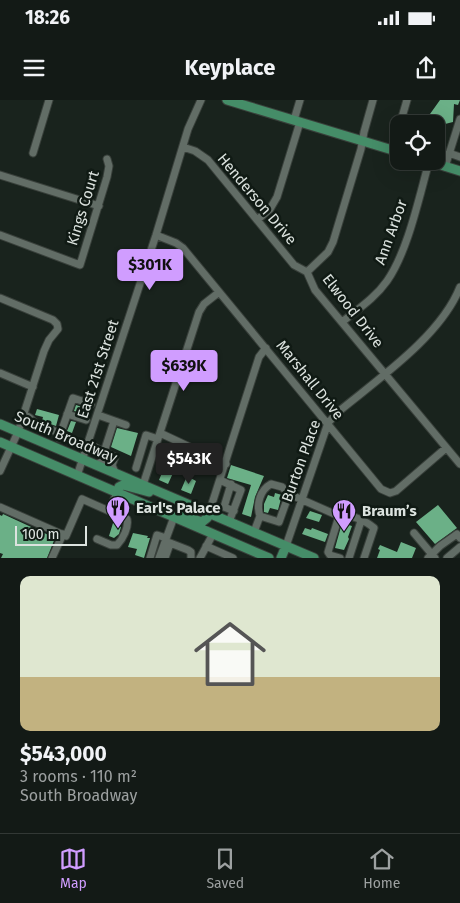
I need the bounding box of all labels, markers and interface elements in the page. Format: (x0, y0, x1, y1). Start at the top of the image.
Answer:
text: 18:26 (25, 6, 70, 29)
icon: menu (20, 54, 48, 82)
text: Keyplace (185, 54, 275, 81)
icon: share (412, 54, 440, 82)
map controls (390, 115, 445, 170)
button: locate (390, 115, 445, 170)
street label: Henderson Drive (214, 150, 300, 248)
street label: Kings Court (63, 168, 103, 248)
street label: Ann Arbor (371, 197, 411, 267)
pin: $301K (115, 248, 185, 291)
text: $301K (128, 255, 172, 274)
street label: Elwood Drive (319, 271, 387, 351)
street label: East 21st Street (74, 317, 123, 421)
street label: Marshall Drive (272, 337, 348, 423)
pin: $639K (149, 350, 219, 392)
text: $639K (162, 356, 206, 375)
street label: South Broadway (12, 407, 121, 467)
street label: Burton Place (278, 417, 324, 505)
pin: $543K (154, 442, 224, 485)
text: $543K (167, 449, 211, 468)
restaurant icon: Earl's Palace (105, 495, 131, 529)
restaurant icon: Braum’s (331, 498, 357, 532)
place label: Earl's Palace (136, 499, 220, 517)
place label: Braum’s (362, 502, 417, 520)
scale bar (15, 523, 88, 546)
text: 100 m (22, 526, 59, 543)
icon: home (185, 609, 275, 699)
text: $543,000 (20, 741, 107, 767)
text: 3 rooms · 110 m² (20, 767, 137, 786)
text: South Broadway (20, 786, 137, 805)
tab: Map (59, 845, 87, 892)
tab: Saved (206, 845, 244, 892)
tab: Home (363, 845, 401, 892)

